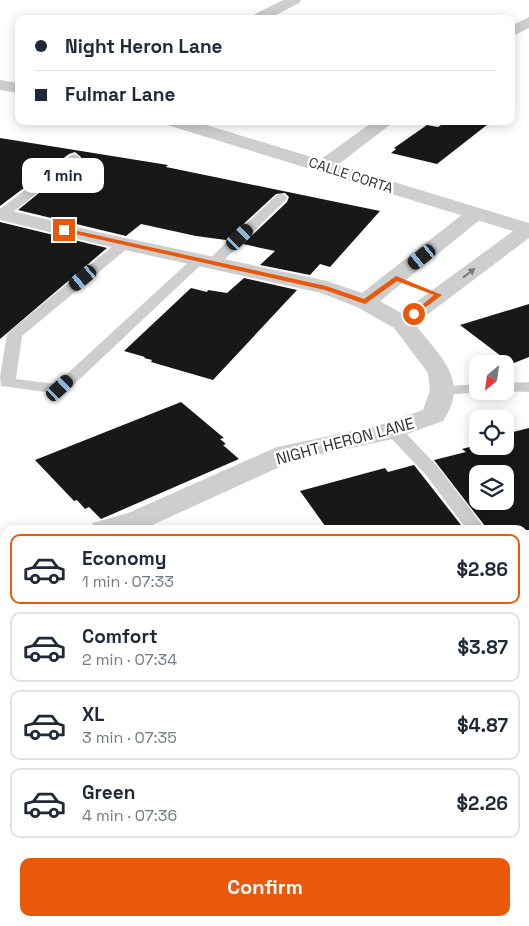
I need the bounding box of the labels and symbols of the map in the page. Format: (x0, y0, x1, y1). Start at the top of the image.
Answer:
street label: CALLE CORTA (307, 153, 396, 197)
callout: 1 min (23, 158, 105, 192)
route end (53, 219, 75, 241)
car (223, 221, 256, 253)
car (405, 242, 438, 272)
car (66, 263, 99, 293)
one-way arrow (462, 268, 476, 278)
route start (403, 303, 425, 325)
north arrow (469, 355, 514, 400)
car (43, 372, 76, 404)
street label: NIGHT HERON LANE (274, 412, 416, 470)

